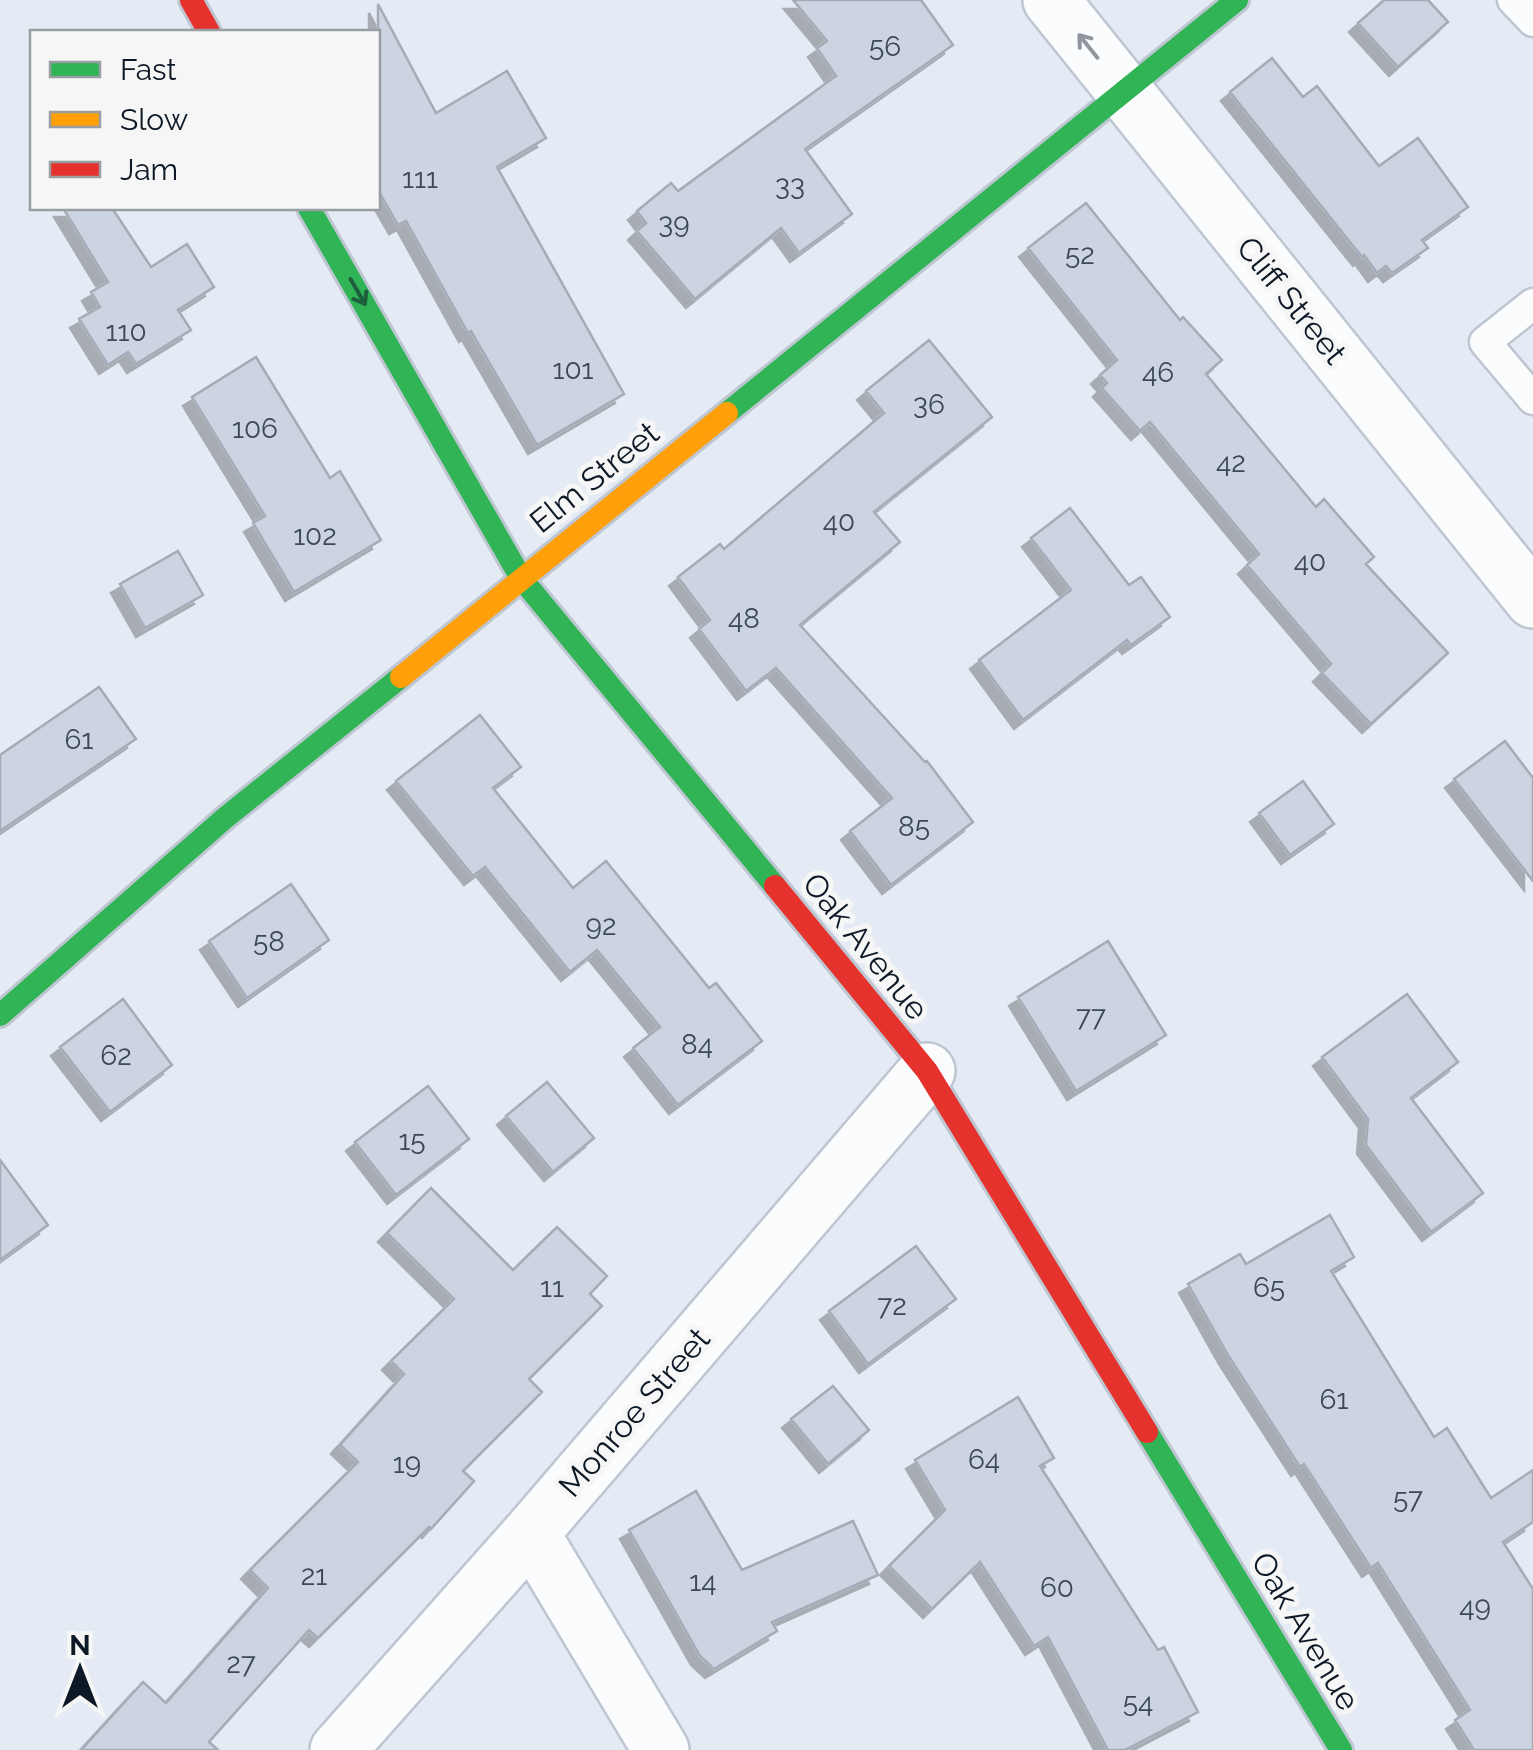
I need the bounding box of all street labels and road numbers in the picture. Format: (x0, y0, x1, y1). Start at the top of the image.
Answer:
street label: Cliff Street (1230, 229, 1355, 371)
street label: Elm Street (522, 414, 666, 540)
street label: Oak Avenue (796, 865, 936, 1027)
street label: Monroe Street (551, 1320, 717, 1504)
street label: Oak Avenue (1244, 1545, 1368, 1717)

